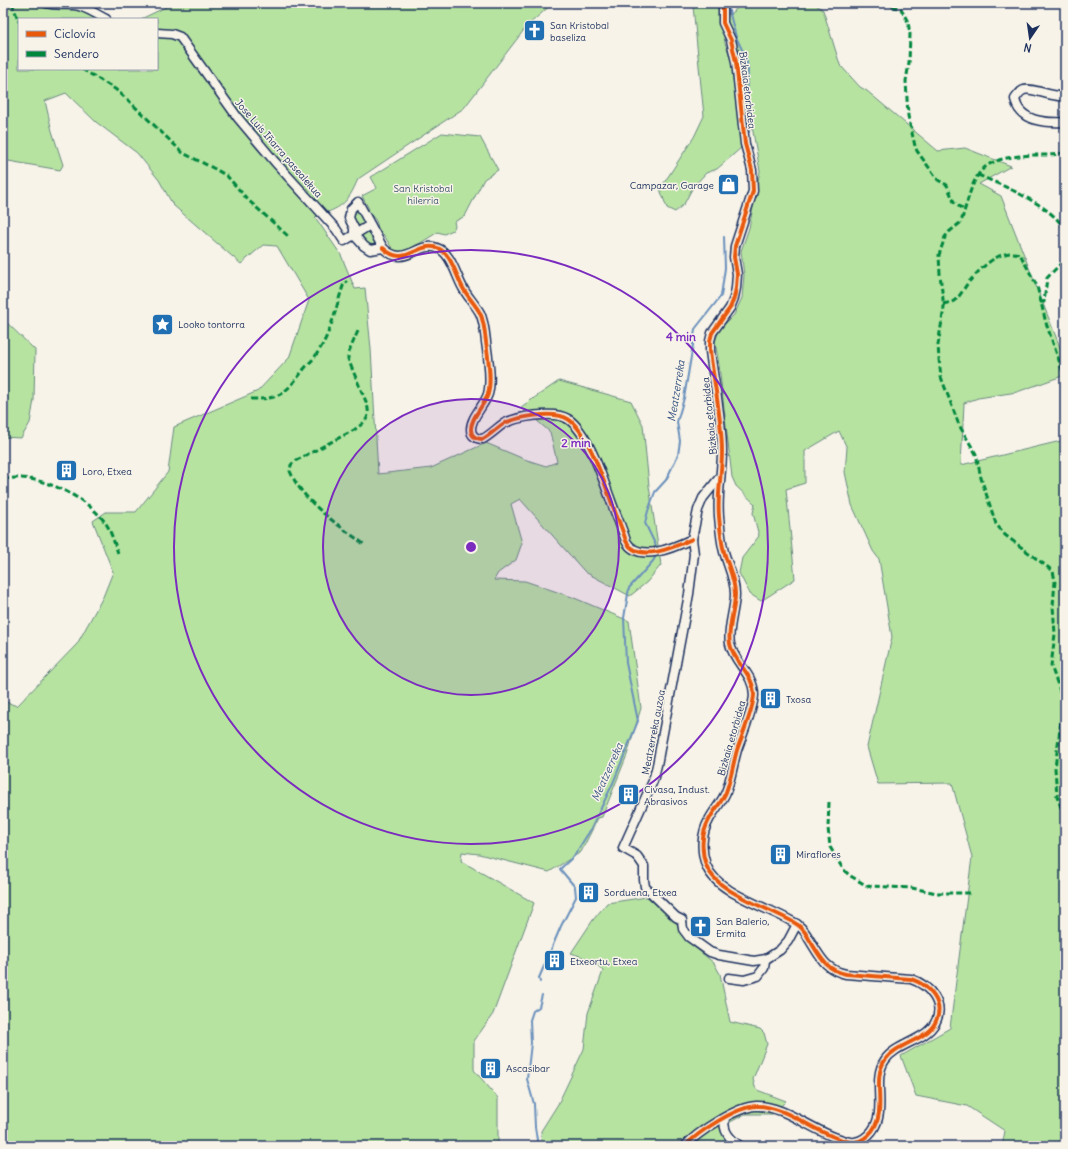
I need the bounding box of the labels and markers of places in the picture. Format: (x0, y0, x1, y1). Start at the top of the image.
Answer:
church icon: San Kristobal baseliza (522, 18, 548, 44)
place label: San Kristobal baseliza (550, 19, 609, 44)
shop icon: Campazar, Garage (716, 172, 742, 198)
place label: Campazar, Garage (630, 179, 714, 192)
place icon: Looko tontorra (150, 311, 176, 337)
place label: Looko tontorra (178, 318, 245, 331)
building icon: Loro, Etxea (54, 458, 80, 484)
place label: Loro, Etxea (82, 465, 132, 478)
centre of rings (464, 540, 478, 554)
building icon: Txosa (758, 686, 784, 712)
place label: Txosa (786, 693, 811, 706)
building icon: Civasa, Indust. Abrasivos (615, 782, 641, 808)
place label: Civasa, Indust. Abrasivos (644, 783, 710, 808)
building icon: Miraflores (768, 841, 794, 867)
place label: Miraflores (796, 848, 841, 861)
building icon: Sorduena, Etxea (576, 879, 602, 905)
place label: Sorduena, Etxea (604, 886, 677, 899)
church icon: San Balerio, Ermita (687, 914, 713, 940)
place label: San Balerio, Ermita (716, 915, 769, 940)
building icon: Etxeortu, Etxea (541, 948, 567, 974)
place label: Etxeortu, Etxea (570, 955, 638, 968)
building icon: Ascasibar (478, 1055, 504, 1081)
place label: Ascasibar (506, 1062, 550, 1075)

